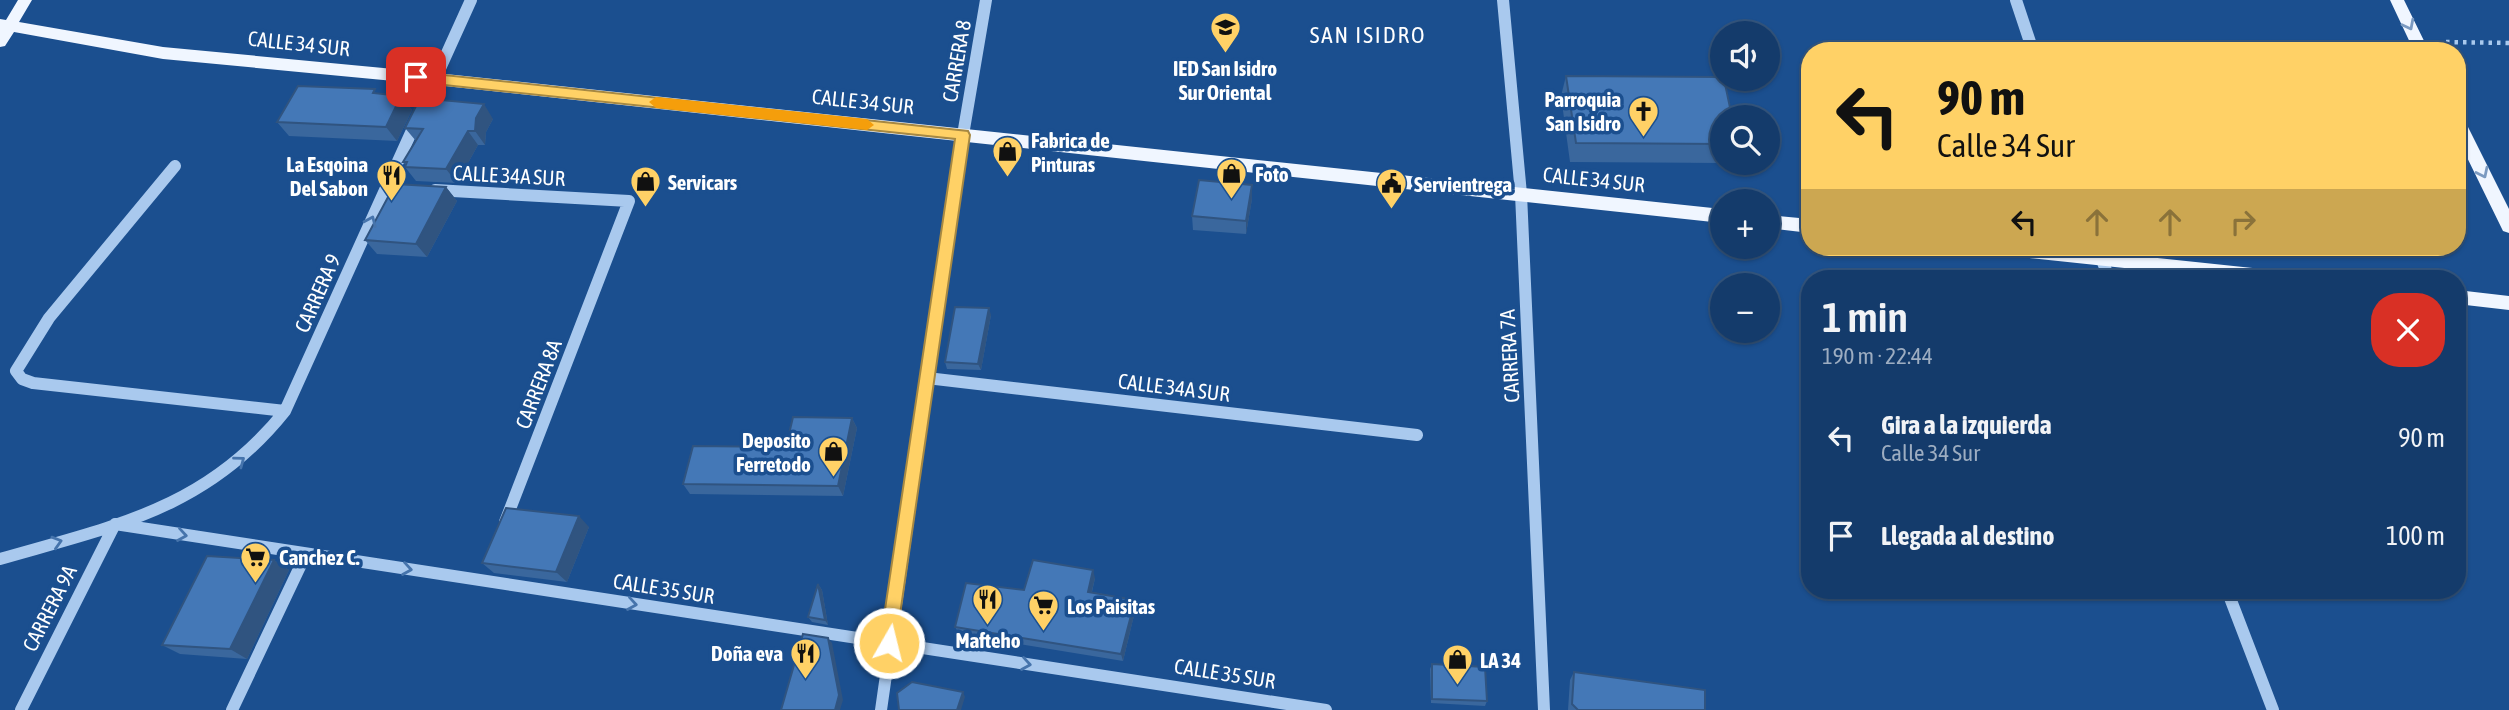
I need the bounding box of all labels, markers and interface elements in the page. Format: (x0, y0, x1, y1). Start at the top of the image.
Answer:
school or university icon: IED San Isidro Sur Oriental (1208, 11, 1242, 55)
street label: CARRERA 8 (937, 18, 975, 104)
one-way arrow (2401, 18, 2415, 30)
map controls (1710, 21, 1780, 343)
button: sound (1710, 21, 1780, 91)
district label: SAN ISIDRO (1310, 22, 1426, 48)
street label: CALLE 34 SUR (247, 26, 352, 60)
pin (386, 47, 446, 107)
place label: IED San Isidro Sur Oriental (1173, 56, 1277, 104)
icon: arrive (397, 58, 435, 96)
text: 90 m (1937, 69, 2025, 125)
icon: left (1822, 70, 1913, 161)
street label: CALLE 34 SUR (811, 84, 916, 118)
place label: Parroquia San Isidro (1544, 87, 1621, 135)
church icon: Parroquia San Isidro (1627, 94, 1661, 138)
button: search (1710, 105, 1780, 175)
text: Calle 34 Sur (1937, 127, 2075, 164)
place label: Fabrica de Pinturas (1031, 128, 1110, 176)
shop icon: Fabrica de Pinturas (991, 135, 1025, 179)
place label: La Esqoina Del Sabon (286, 152, 368, 200)
shop icon: Foto (1215, 157, 1249, 201)
restaurant icon: La Esqoina Del Sabon (374, 159, 408, 203)
street label: CALLE 34A SUR (452, 160, 566, 190)
place label: Foto (1255, 162, 1289, 186)
street label: CALLE 34 SUR (1542, 162, 1647, 196)
shop icon: Servicars (628, 165, 662, 209)
one-way arrow (2475, 166, 2489, 178)
public building icon: Servientrega (1374, 167, 1408, 211)
place label: Servicars (668, 170, 738, 194)
place label: Servientrega (1414, 172, 1512, 196)
button: + (1710, 189, 1780, 259)
icon: left (2005, 203, 2043, 241)
icon: ahead (2078, 203, 2116, 241)
icon: ahead (2151, 203, 2189, 241)
icon: right (2224, 203, 2262, 241)
one-way arrow (363, 216, 377, 228)
street label: CARRERA 9 (289, 250, 345, 336)
button: − (1710, 273, 1780, 343)
text: 1 min (1822, 293, 1908, 341)
button: close (2371, 293, 2445, 367)
street label: CARRERA 7A (1495, 308, 1523, 403)
street label: CARRERA 8A (510, 335, 566, 432)
text: 190 m · 22:44 (1822, 343, 1933, 369)
street label: CALLE 34A SUR (1117, 368, 1232, 406)
text: Gira a la izquierda (1881, 410, 2052, 440)
icon: left (1822, 419, 1860, 457)
text: 90 m (2398, 423, 2445, 453)
place label: Deposito Ferretodo (736, 428, 811, 476)
shop icon: Deposito Ferretodo (817, 435, 851, 479)
text: Calle 34 Sur (1881, 440, 1980, 466)
one-way arrow (232, 457, 245, 469)
icon: arrive (1822, 517, 1860, 555)
text: Llegada al destino (1881, 521, 2054, 551)
text: 100 m (2386, 521, 2445, 551)
one-way arrow (176, 527, 188, 542)
one-way arrow (51, 536, 63, 550)
supermarket icon: Canchez C. (239, 540, 273, 584)
place label: Canchez C. (279, 545, 360, 569)
street label: CARRERA 9A (17, 560, 81, 655)
one-way arrow (401, 561, 413, 576)
street label: CALLE 35 SUR (612, 568, 717, 608)
restaurant icon: Mafteho (971, 583, 1005, 627)
supermarket icon: Los Paisitas (1027, 589, 1061, 633)
place label: Los Paisitas (1067, 594, 1156, 618)
one-way arrow (626, 596, 638, 611)
position arrow (852, 606, 926, 680)
place label: Mafteho (955, 628, 1021, 652)
restaurant icon: Doña eva (789, 636, 823, 680)
place label: Doña eva (711, 641, 783, 665)
shop icon: LA 34 (1440, 643, 1474, 687)
place label: LA 34 (1480, 648, 1521, 672)
street label: CALLE 35 SUR (1173, 653, 1278, 693)
one-way arrow (1020, 656, 1032, 671)

